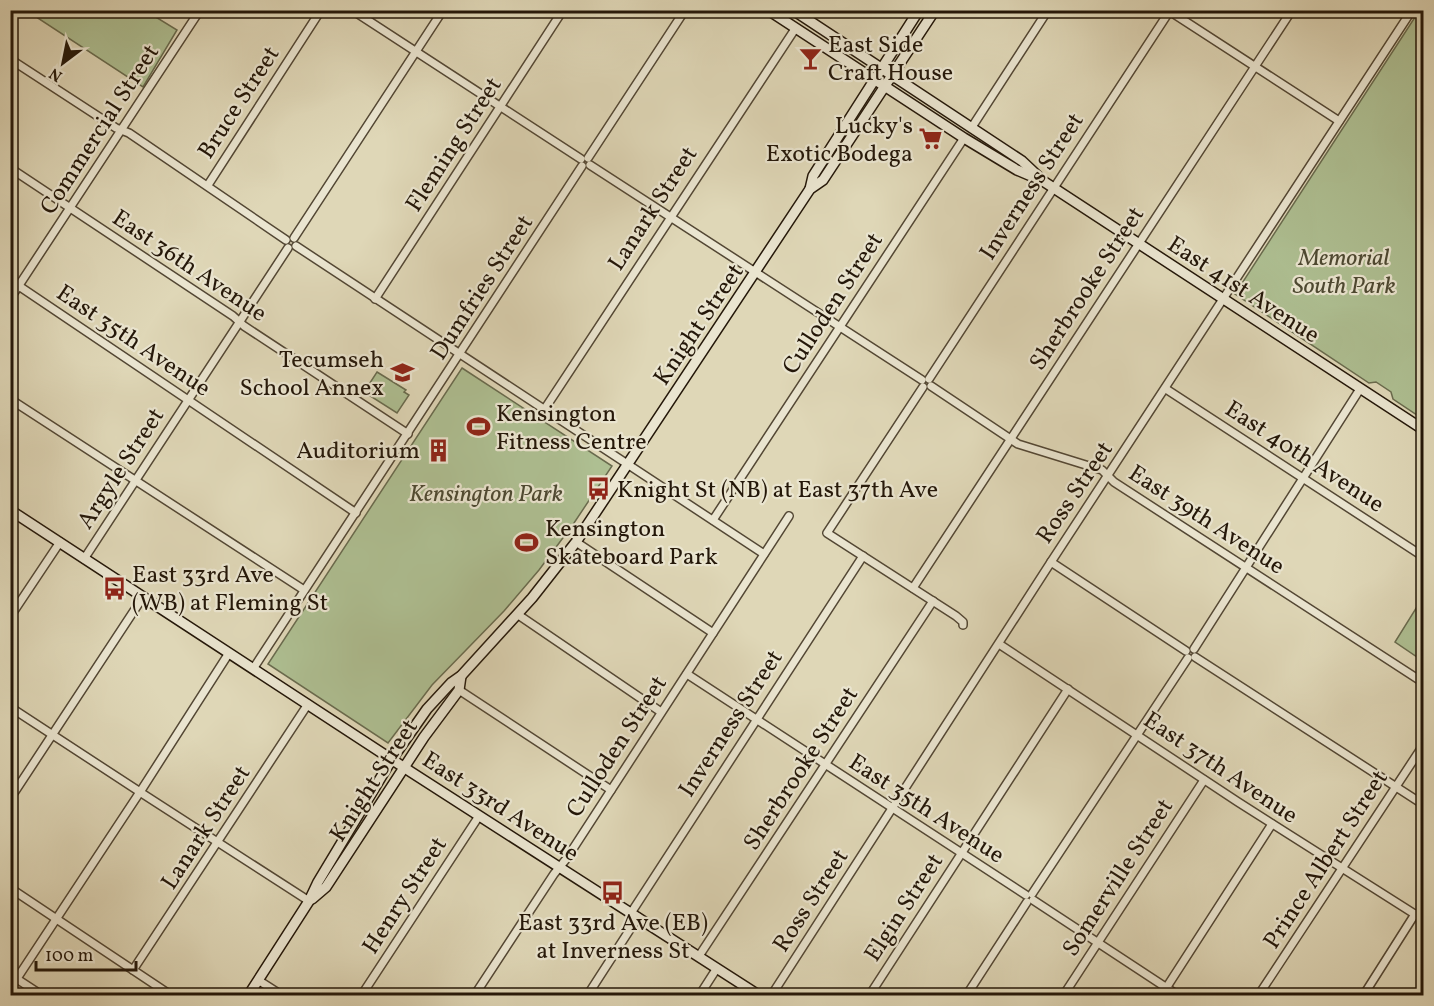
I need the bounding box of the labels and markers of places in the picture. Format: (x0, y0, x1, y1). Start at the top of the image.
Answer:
place label: East Side Craft House (828, 29, 953, 91)
bar icon: East Side Craft House (797, 45, 823, 71)
place label: Lucky's Exotic Bodega (766, 110, 913, 172)
supermarket icon: Lucky's Exotic Bodega (918, 126, 944, 152)
place label: Tecumseh School Annex (240, 344, 384, 406)
school or university icon: Tecumseh School Annex (389, 360, 415, 386)
place label: Kensington Fitness Centre (496, 398, 647, 460)
sports icon: Kensington Fitness Centre (465, 414, 491, 440)
place label: Auditorium (296, 435, 420, 469)
building icon: Auditorium (425, 437, 451, 463)
place label: Knight St (NB) at East 37th Ave (617, 474, 938, 508)
bus stop icon: Knight St (NB) at East 37th Ave (586, 476, 612, 502)
place label: Kensington Skateboard Park (545, 513, 718, 575)
sports icon: Kensington Skateboard Park (514, 529, 540, 555)
place label: East 33rd Ave (WB) at Fleming St (132, 559, 328, 621)
bus stop icon: East 33rd Ave (WB) at Fleming St (101, 575, 127, 601)
bus stop icon: East 33rd Ave (EB) at Inverness St (600, 879, 626, 905)
place label: East 33rd Ave (EB) at Inverness St (518, 907, 708, 969)

